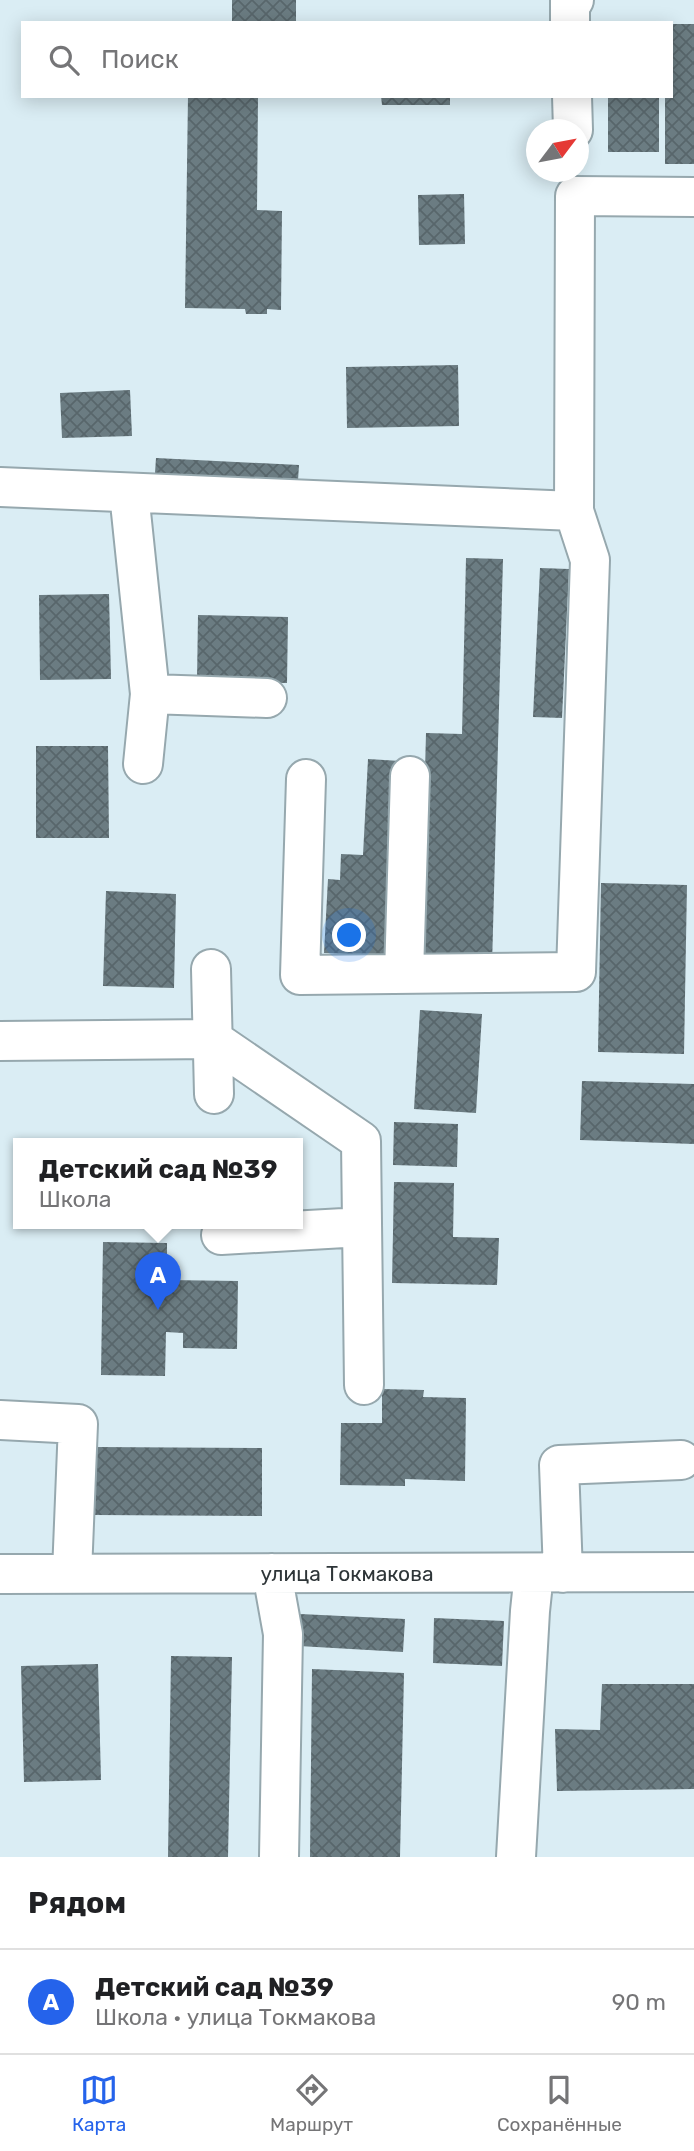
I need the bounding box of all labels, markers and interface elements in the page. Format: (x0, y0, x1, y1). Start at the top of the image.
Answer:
search box (21, 21, 673, 98)
icon: search (45, 41, 83, 79)
text: Поиск (101, 44, 179, 75)
north arrow (526, 119, 589, 182)
your location (332, 918, 366, 952)
popup (13, 1138, 303, 1229)
text: Детский сад №39 (39, 1154, 277, 1185)
text: Школа (39, 1185, 112, 1213)
pin: A (135, 1252, 181, 1310)
street label: улица Токмакова (260, 1561, 434, 1586)
text: Рядом (28, 1885, 126, 1921)
text: Детский сад №39 (95, 1972, 334, 2003)
text: A (43, 1988, 59, 2016)
text: 90 m (612, 1988, 666, 2016)
text: Школа · улица Токмакова (95, 2003, 376, 2031)
tab: Карта (72, 2071, 126, 2136)
tab: Маршрут (270, 2071, 353, 2136)
tab: Сохранённые (497, 2071, 622, 2136)

